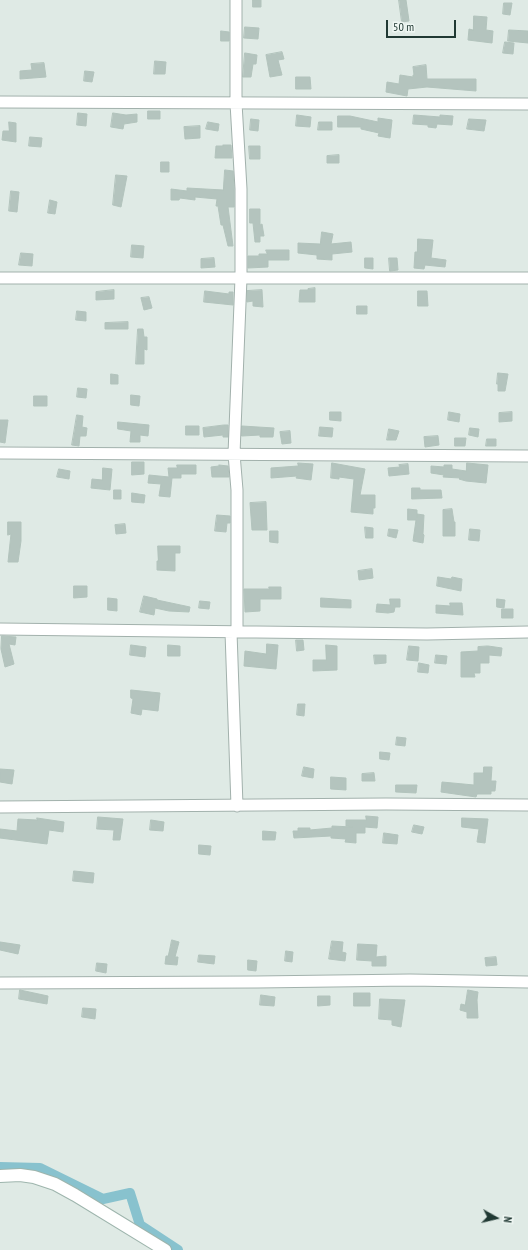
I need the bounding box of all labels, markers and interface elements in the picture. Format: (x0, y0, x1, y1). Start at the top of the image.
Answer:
scale bar (388, 12, 458, 38)
text: 50 m (393, 19, 414, 34)
north arrow (476, 1198, 516, 1238)
text: N (501, 1216, 515, 1224)

